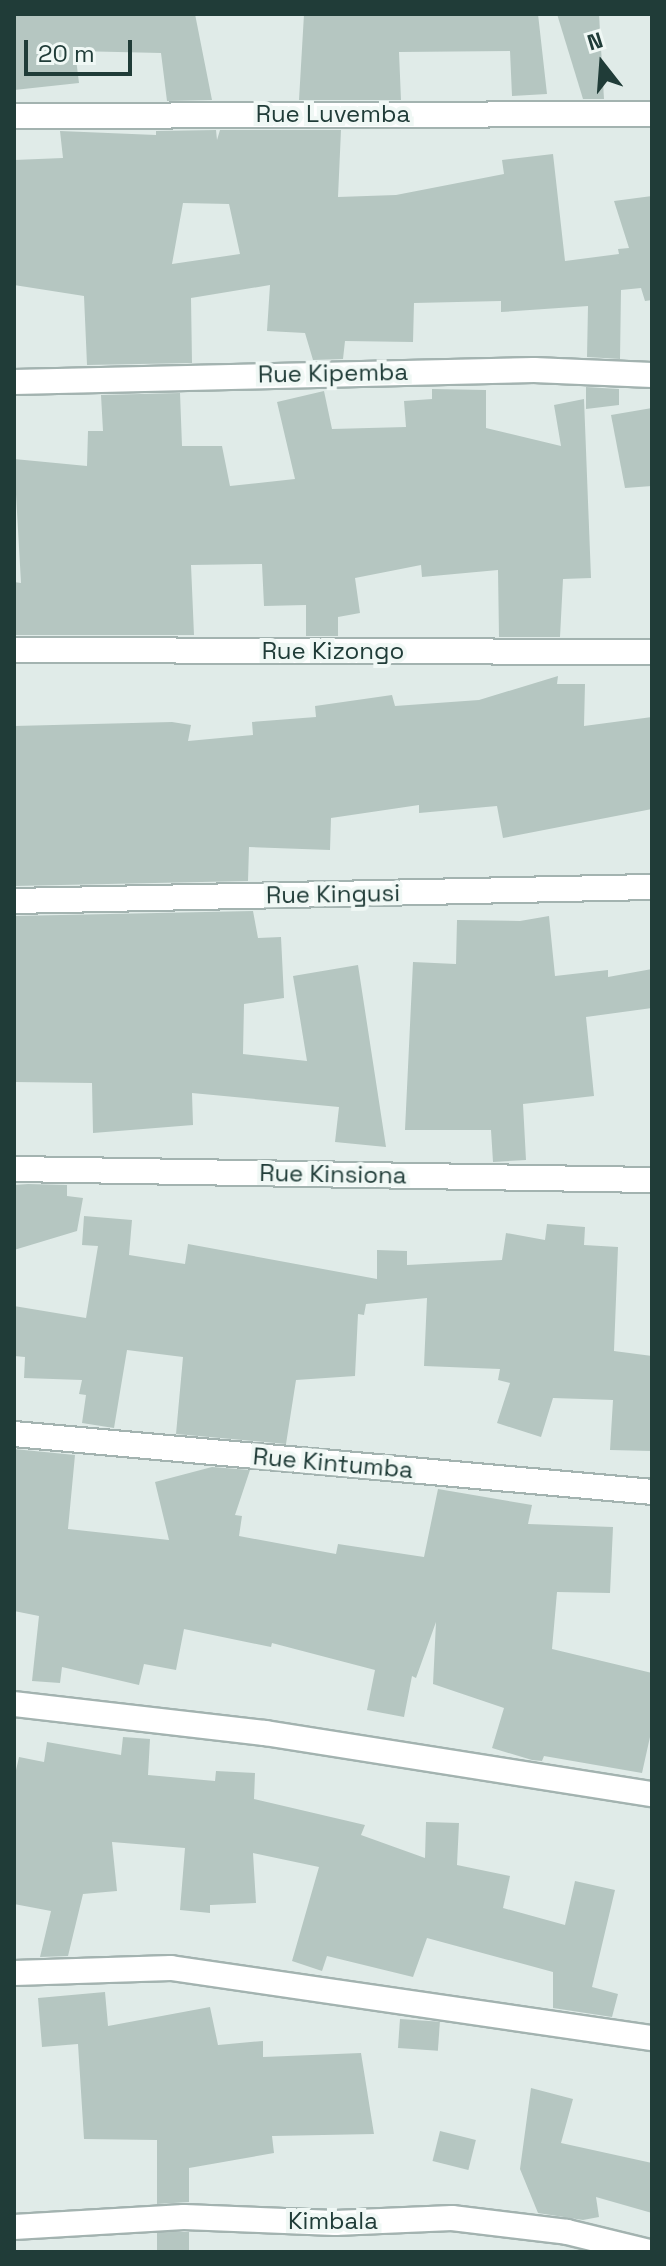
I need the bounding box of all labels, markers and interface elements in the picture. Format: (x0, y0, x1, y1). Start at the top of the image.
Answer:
scale bar (28, 24, 136, 74)
north arrow (562, 24, 642, 104)
text: N (584, 26, 606, 57)
text: 20 m (38, 38, 95, 69)
street label: Rue Luvemba (256, 100, 410, 128)
street label: Rue Kipemba (258, 357, 408, 389)
street label: Rue Kizongo (262, 637, 404, 665)
street label: Rue Kingusi (266, 878, 400, 910)
street label: Rue Kinsiona (259, 1158, 407, 1190)
street label: Rue Kintumba (252, 1442, 414, 1484)
street label: Kimbala (288, 2207, 378, 2235)

